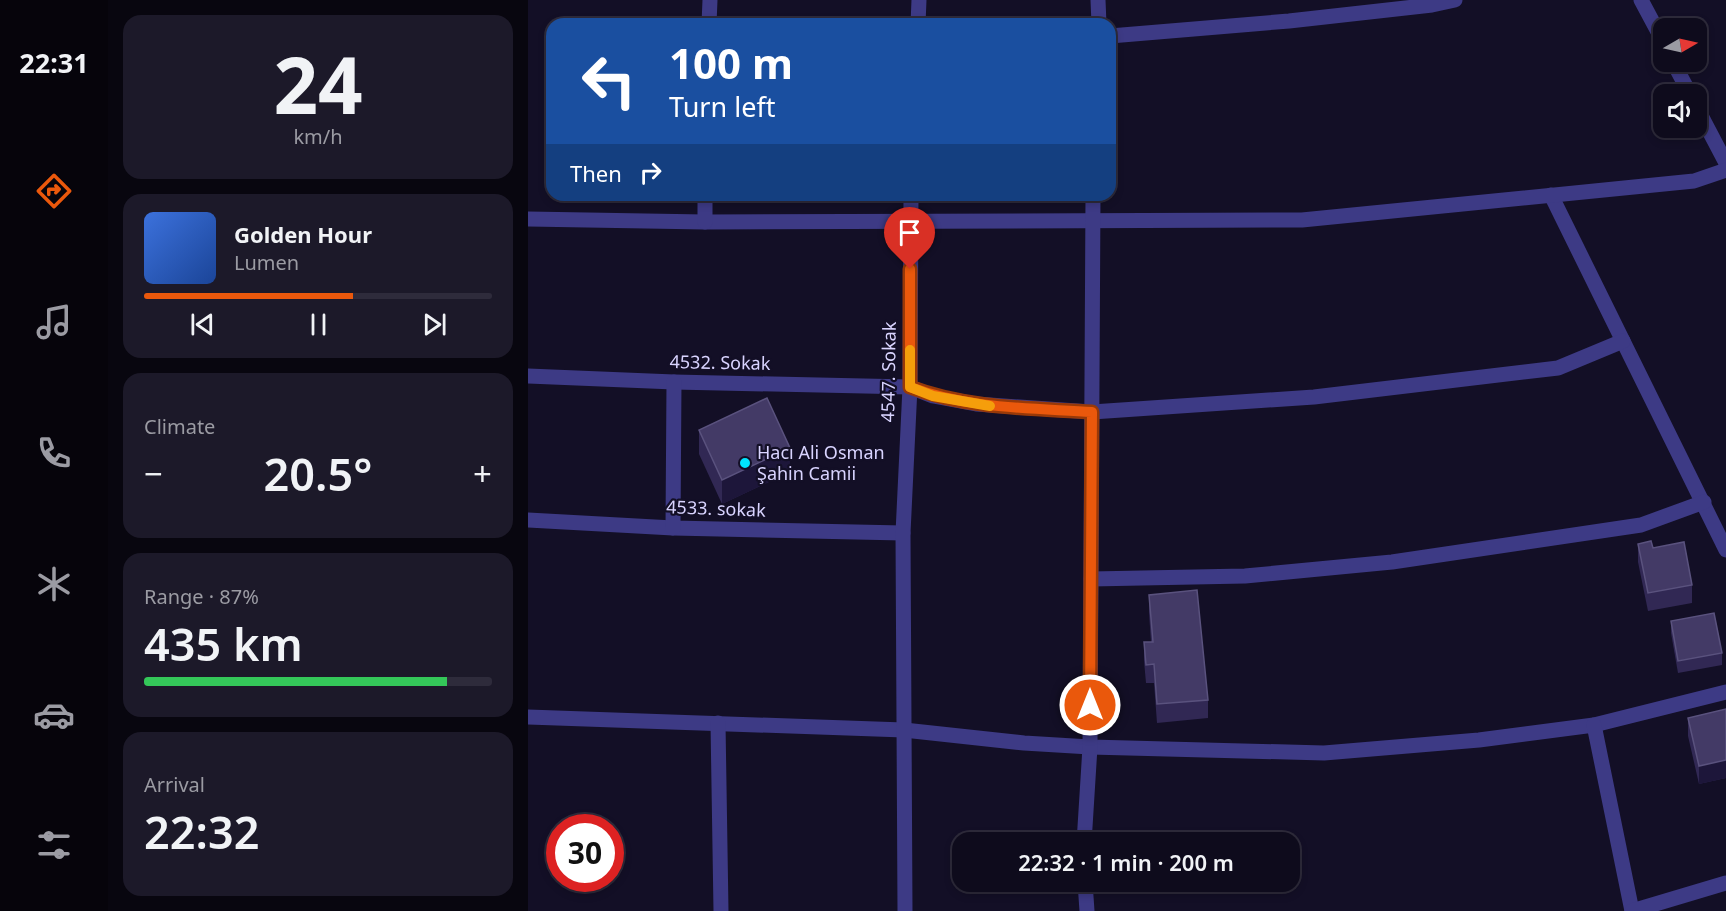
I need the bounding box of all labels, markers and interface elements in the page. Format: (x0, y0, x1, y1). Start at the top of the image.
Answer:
north arrow (1653, 18, 1707, 72)
map controls (1653, 18, 1707, 138)
text: 24 (273, 31, 363, 137)
text: 100 m (669, 34, 793, 91)
icon: left (570, 42, 648, 120)
text: 22:31 (19, 44, 89, 81)
button: sound (1653, 84, 1707, 138)
text: Turn left (669, 88, 775, 125)
text: km/h (293, 123, 343, 150)
icon: right (634, 156, 667, 189)
text: Then (570, 158, 622, 188)
icon: directions (33, 170, 75, 212)
pin (884, 207, 935, 269)
icon: arrive (893, 216, 926, 249)
text: Golden Hour (234, 219, 372, 249)
text: Lumen (234, 249, 299, 276)
icon: music (33, 301, 75, 343)
icon: previous (186, 308, 219, 341)
icon: pause (302, 308, 335, 341)
icon: next (418, 308, 451, 341)
street label: 4547. Sokak (875, 321, 901, 423)
street label: 4532. Sokak (669, 349, 771, 375)
text: Climate (144, 413, 215, 440)
icon: phone (33, 432, 75, 474)
place label: Hacı Ali Osman Şahin Camii (757, 440, 885, 485)
text: 20.5° (264, 443, 372, 504)
text: − (144, 451, 163, 496)
text: + (473, 451, 492, 496)
marker: Hacı Ali Osman Şahin Camii (738, 456, 752, 470)
street label: 4533. sokak (666, 494, 767, 522)
icon: climate (33, 563, 75, 605)
text: Range · 87% (144, 583, 259, 610)
text: 435 km (144, 613, 303, 674)
position arrow (1058, 673, 1122, 737)
icon: car (33, 694, 75, 736)
text: Arrival (144, 771, 205, 798)
text: 22:32 (144, 801, 259, 862)
speed limit sign: 30 (546, 814, 624, 892)
icon: filters (33, 824, 75, 866)
text: 22:32 · 1 min · 200 m (1018, 847, 1234, 877)

